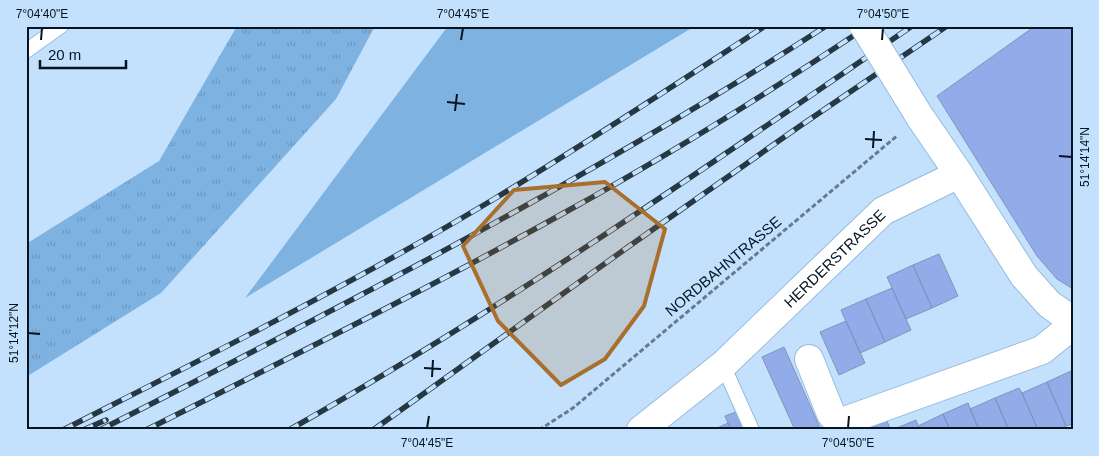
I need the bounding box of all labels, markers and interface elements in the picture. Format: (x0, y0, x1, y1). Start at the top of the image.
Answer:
text: 7°04'40"E (16, 7, 68, 21)
text: 7°04'45"E (437, 7, 489, 21)
text: 7°04'50"E (857, 7, 909, 21)
scale bar (40, 38, 126, 70)
text: 20 m (48, 46, 81, 63)
text: 51°14'14"N (1078, 127, 1092, 187)
street label: HERDERSTRASSE (780, 206, 888, 310)
street label: NORDBAHNTRASSE (662, 213, 784, 319)
text: 51°14'12"N (7, 303, 21, 363)
text: 7°04'45"E (401, 436, 453, 450)
text: 7°04'50"E (822, 436, 874, 450)

